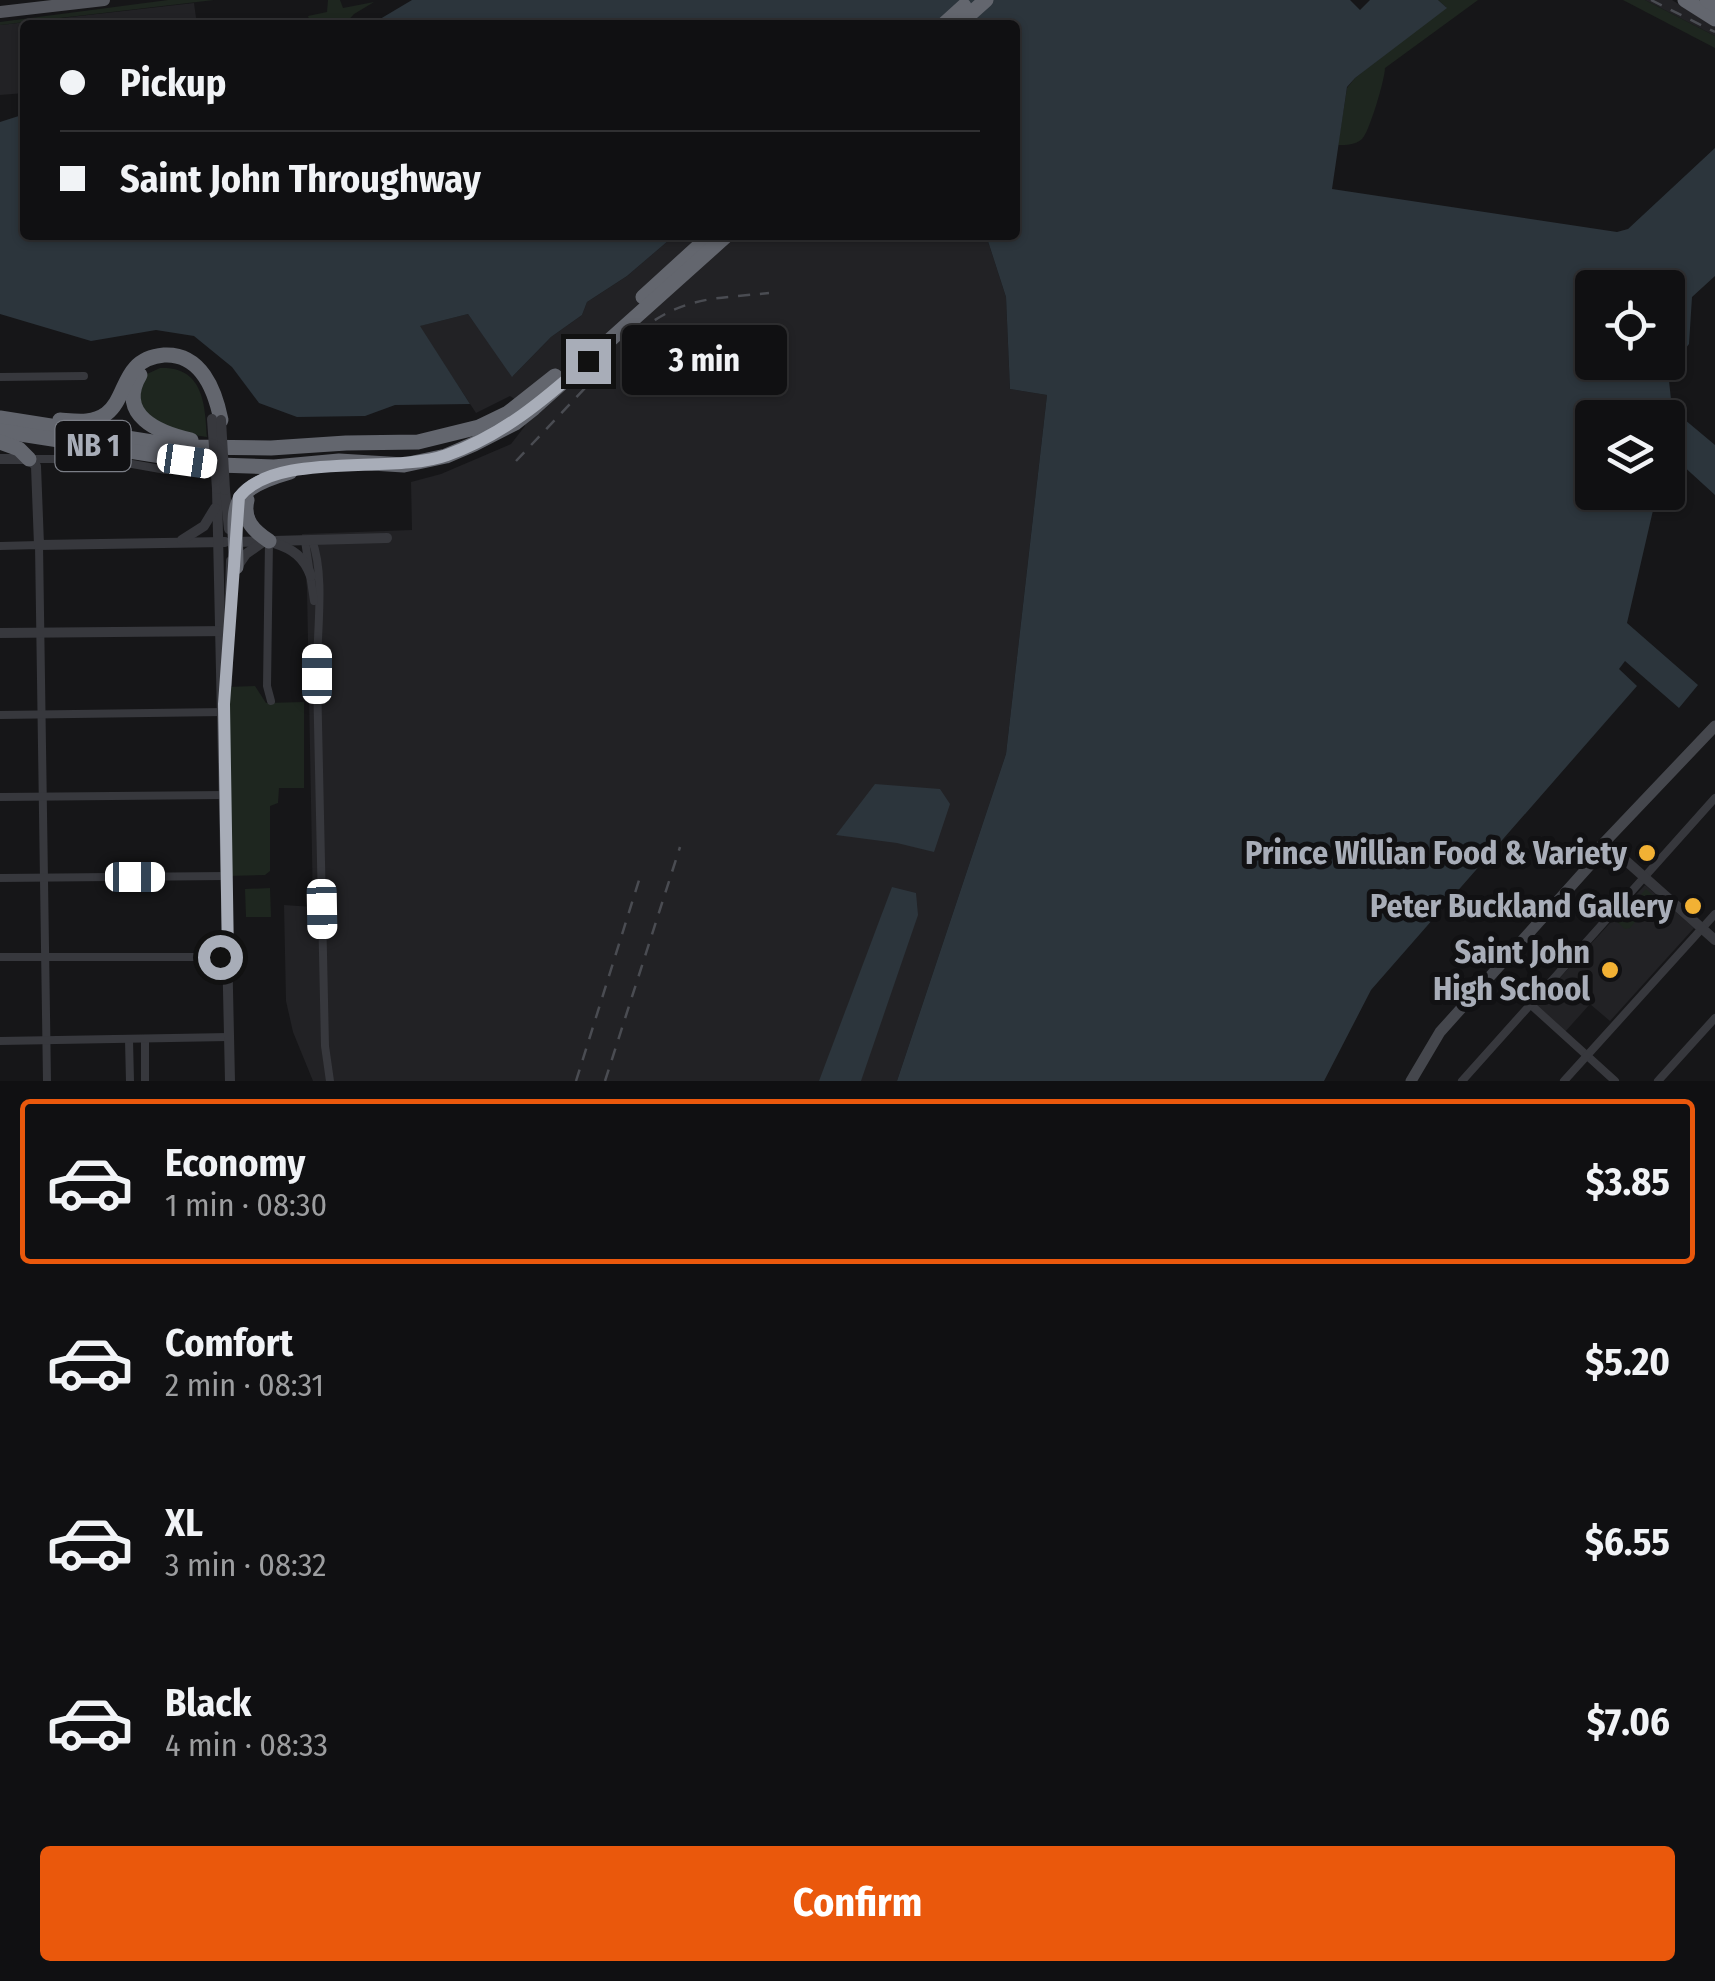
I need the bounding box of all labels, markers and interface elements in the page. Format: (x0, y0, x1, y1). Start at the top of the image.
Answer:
text: Pickup (120, 60, 226, 106)
text: Saint John Throughway (120, 156, 481, 202)
map controls (1575, 270, 1685, 510)
button: locate (1575, 270, 1685, 380)
callout: 3 min (623, 326, 788, 396)
route end (566, 339, 611, 384)
text: 3 min (669, 341, 740, 379)
button: layers (1575, 400, 1685, 510)
road number: NB 1 (56, 421, 130, 471)
car (155, 442, 219, 480)
car (302, 644, 332, 704)
place label: Prince Willian Food & Variety (1245, 834, 1628, 872)
marker: Prince Willian Food & Variety (1636, 842, 1658, 864)
car (105, 862, 165, 892)
car (306, 879, 338, 939)
place label: Peter Buckland Gallery (1370, 887, 1674, 925)
marker: Peter Buckland Gallery (1682, 895, 1704, 917)
place label: Saint John High School (1433, 933, 1590, 1008)
route start (198, 935, 243, 980)
marker: Saint John High School (1599, 959, 1621, 981)
icon: car (45, 1137, 135, 1227)
text: Economy (165, 1140, 305, 1186)
text: $3.85 (1586, 1159, 1670, 1205)
text: 1 min · 08:30 (165, 1186, 327, 1224)
icon: car (45, 1317, 135, 1407)
text: Comfort (165, 1320, 293, 1366)
text: $5.20 (1585, 1339, 1670, 1385)
text: 2 min · 08:31 (165, 1366, 324, 1404)
icon: car (45, 1497, 135, 1587)
text: XL (165, 1500, 203, 1546)
text: $6.55 (1585, 1519, 1670, 1565)
text: 3 min · 08:32 (165, 1546, 326, 1584)
icon: car (45, 1677, 135, 1767)
text: Black (165, 1680, 251, 1726)
text: $7.06 (1587, 1699, 1670, 1745)
text: 4 min · 08:33 (165, 1726, 328, 1764)
button: Confirm (40, 1846, 1675, 1961)

